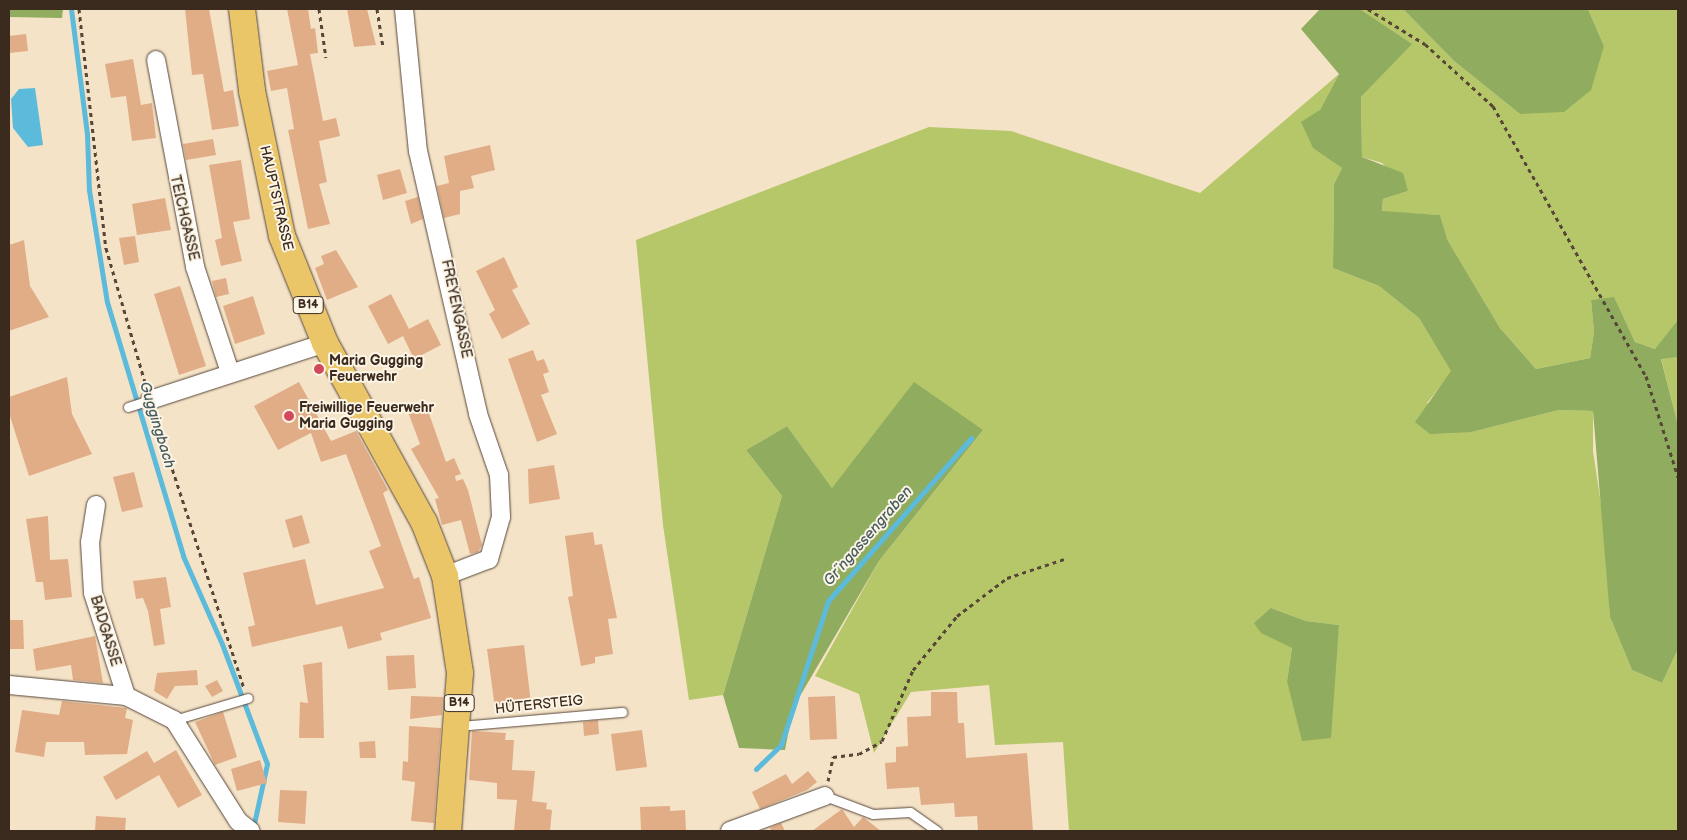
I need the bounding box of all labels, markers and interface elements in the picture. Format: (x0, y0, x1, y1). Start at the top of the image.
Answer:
street label: HAUPTSTRASSE (256, 144, 296, 252)
street label: TEICHGASSE (166, 174, 202, 262)
street label: FREYENGASSE (437, 258, 475, 360)
road number: B14 (292, 296, 324, 314)
place label: Maria Gugging Feuerwehr (329, 353, 423, 386)
marker: Maria Gugging Feuerwehr (313, 363, 325, 375)
water label: Guggingbach (135, 380, 179, 470)
place label: Freiwillige Feuerwehr Maria Gugging (299, 400, 434, 432)
marker: Freiwillige Feuerwehr Maria Gugging (283, 410, 295, 422)
water label: Gr¨ngassengraben (820, 483, 916, 589)
street label: BADGASSE (86, 594, 124, 668)
street label: HÜTERSTEIG (494, 692, 584, 718)
road number: B14 (443, 694, 475, 712)

